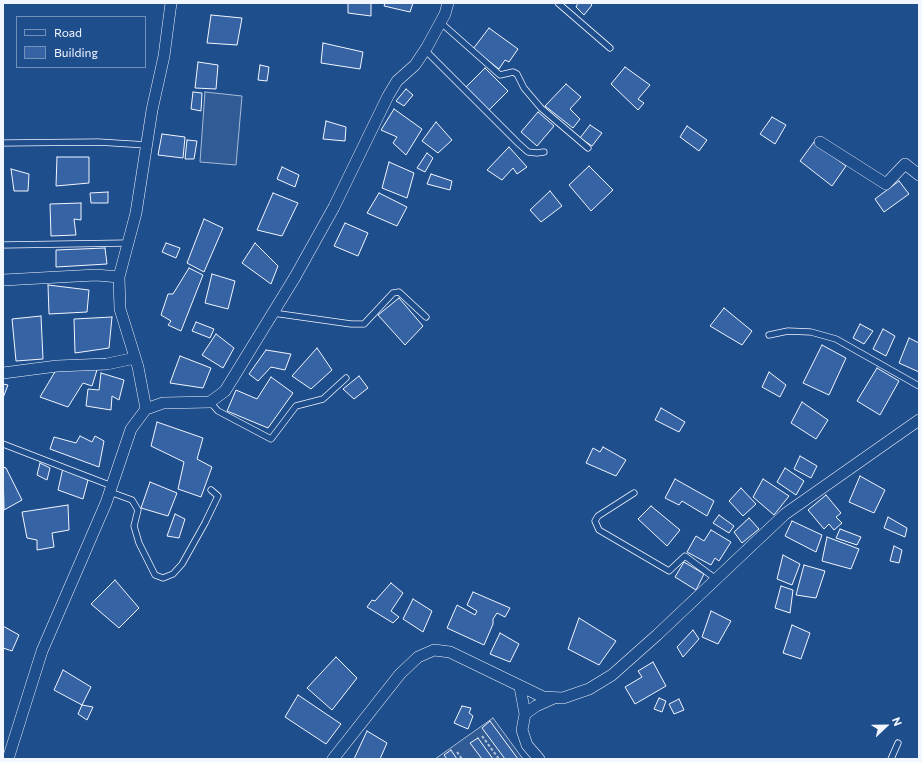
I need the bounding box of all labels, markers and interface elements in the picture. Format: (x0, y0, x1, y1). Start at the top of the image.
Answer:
legend (16, 16, 146, 68)
text: Road (54, 25, 82, 39)
text: Building (54, 45, 98, 59)
north arrow (866, 706, 906, 746)
text: N (890, 715, 905, 728)

